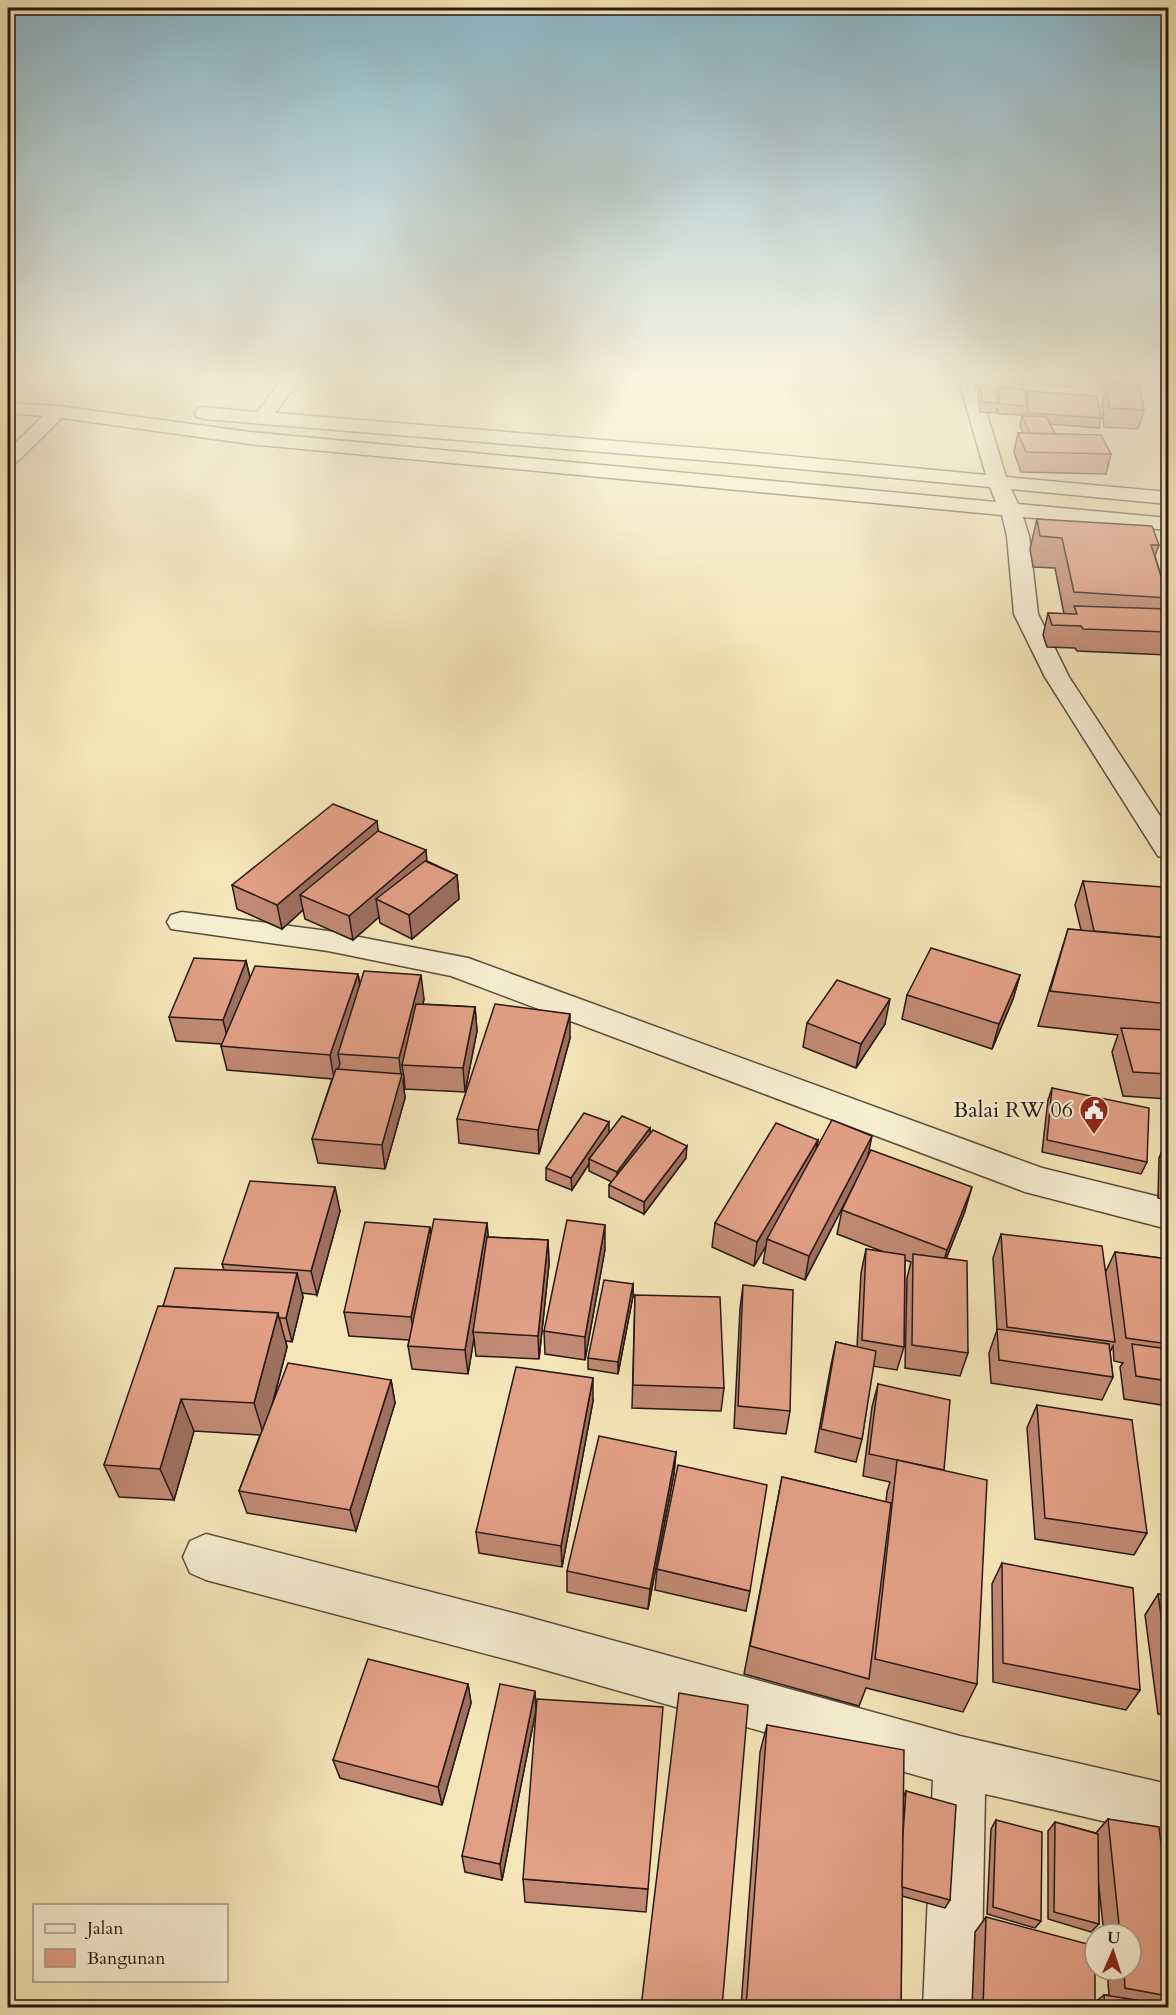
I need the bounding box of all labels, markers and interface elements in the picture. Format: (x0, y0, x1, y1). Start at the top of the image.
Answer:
public building icon: Balai RW 06 (1078, 1094, 1110, 1136)
place label: Balai RW 06 (953, 1095, 1073, 1125)
legend (33, 1904, 228, 1982)
text: Jalan (84, 1916, 124, 1941)
north arrow (1083, 1922, 1143, 1982)
text: U (1107, 1927, 1121, 1949)
text: Bangunan (87, 1946, 166, 1971)

